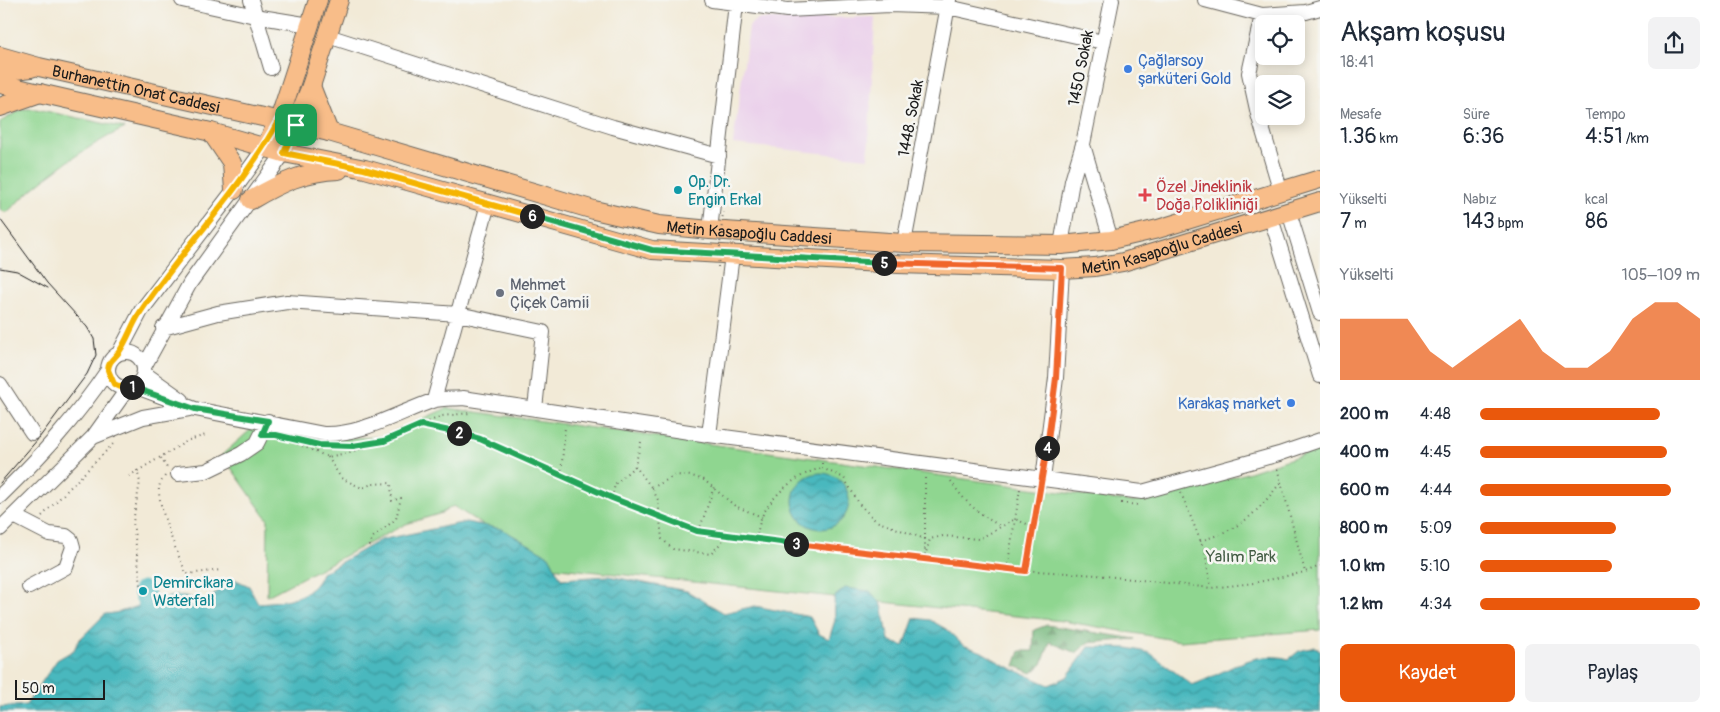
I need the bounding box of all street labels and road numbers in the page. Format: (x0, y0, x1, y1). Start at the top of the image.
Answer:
street label: 1450 Sokak (1064, 28, 1098, 108)
street label: Burhanettin Onat Caddesi (50, 61, 222, 118)
street label: 1448. Sokak (894, 77, 928, 159)
street label: Metin Kasapoğlu Caddesi (665, 217, 833, 249)
street label: Metin Kasapoğlu Caddesi (1081, 217, 1245, 279)

